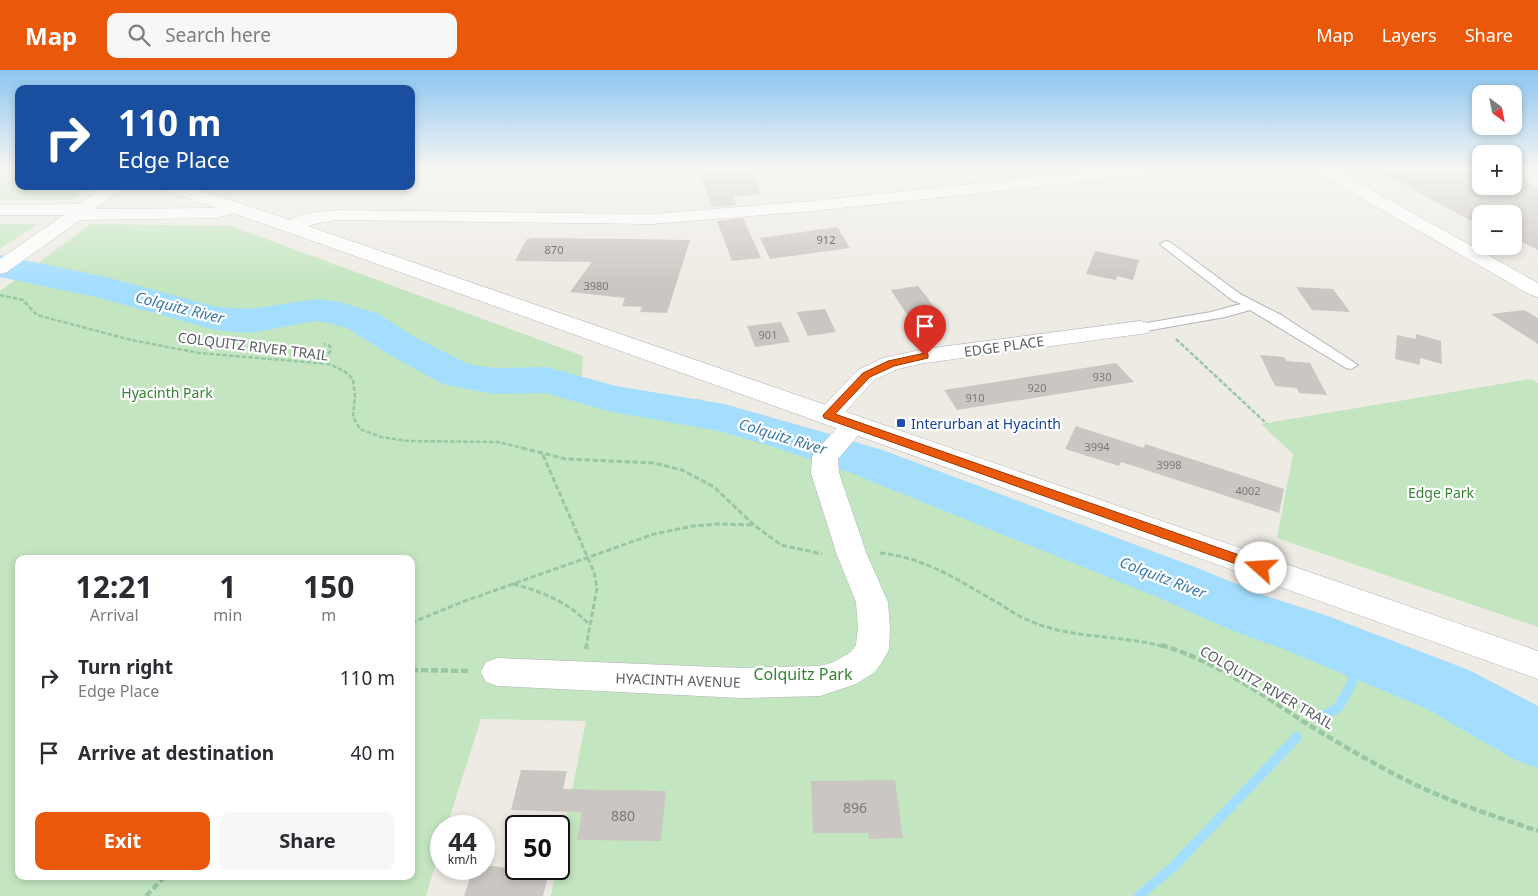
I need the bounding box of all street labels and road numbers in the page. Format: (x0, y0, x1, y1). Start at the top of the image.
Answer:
street label: COLQUITZ RIVER TRAIL (177, 327, 329, 365)
street label: EDGE PLACE (963, 331, 1045, 361)
street label: COLQUITZ RIVER TRAIL (1197, 641, 1337, 733)
street label: HYACINTH AVENUE (615, 668, 741, 692)

